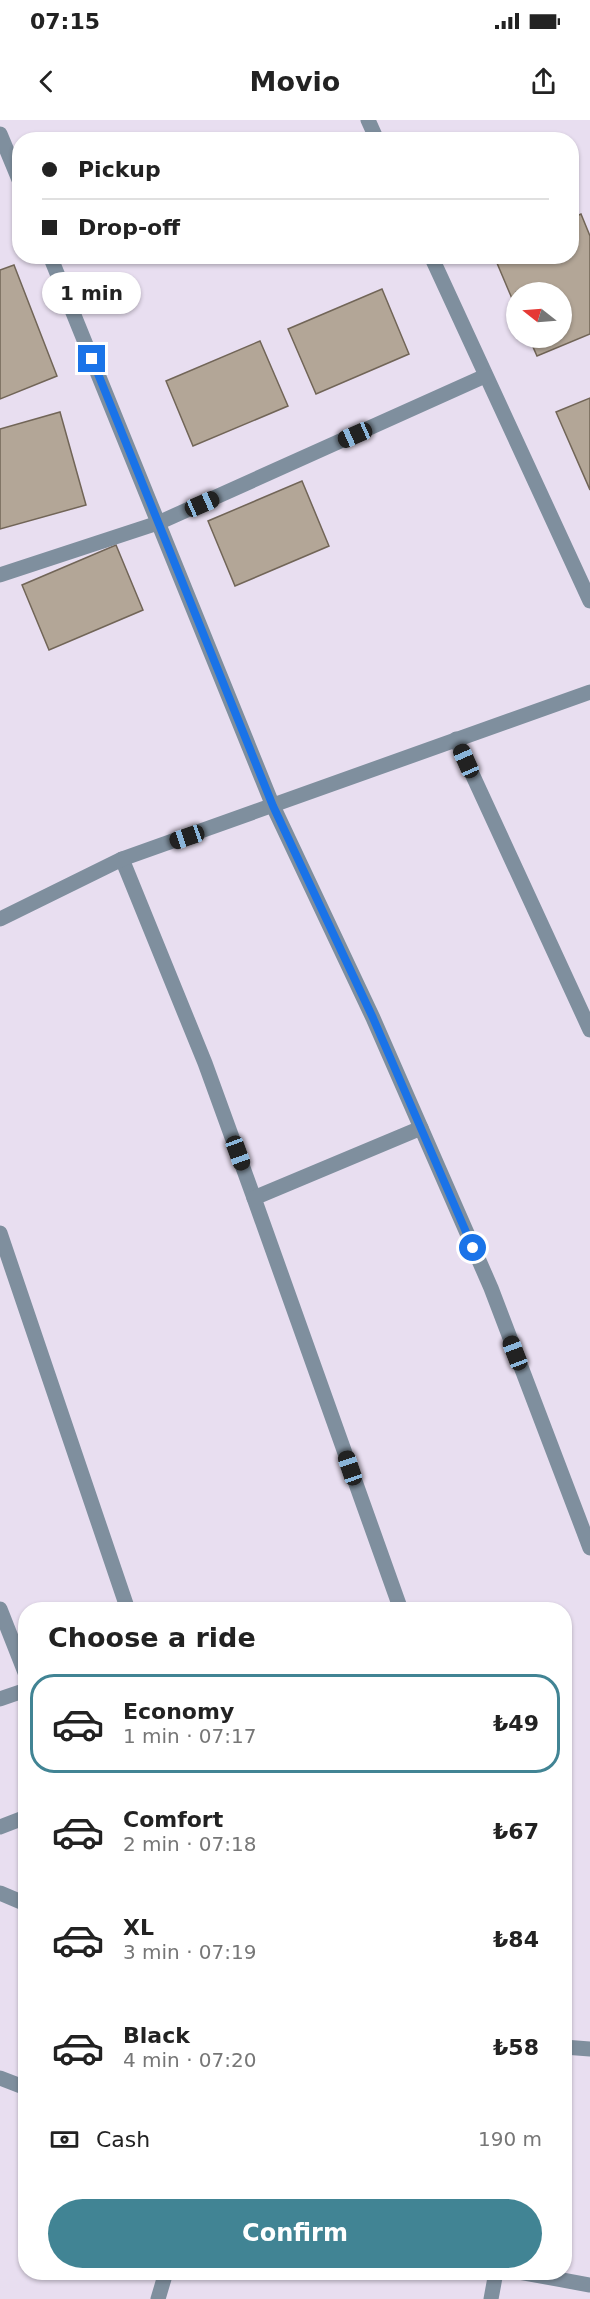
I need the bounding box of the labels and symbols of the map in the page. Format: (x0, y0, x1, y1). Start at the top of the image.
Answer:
callout: 1 min (42, 272, 142, 314)
north arrow (506, 282, 572, 348)
route end (78, 345, 105, 372)
car (335, 419, 375, 451)
car (182, 488, 222, 520)
car (450, 741, 482, 781)
car (167, 823, 207, 851)
car (223, 1133, 253, 1173)
route start (459, 1234, 486, 1261)
car (500, 1333, 530, 1373)
car (336, 1448, 364, 1488)

